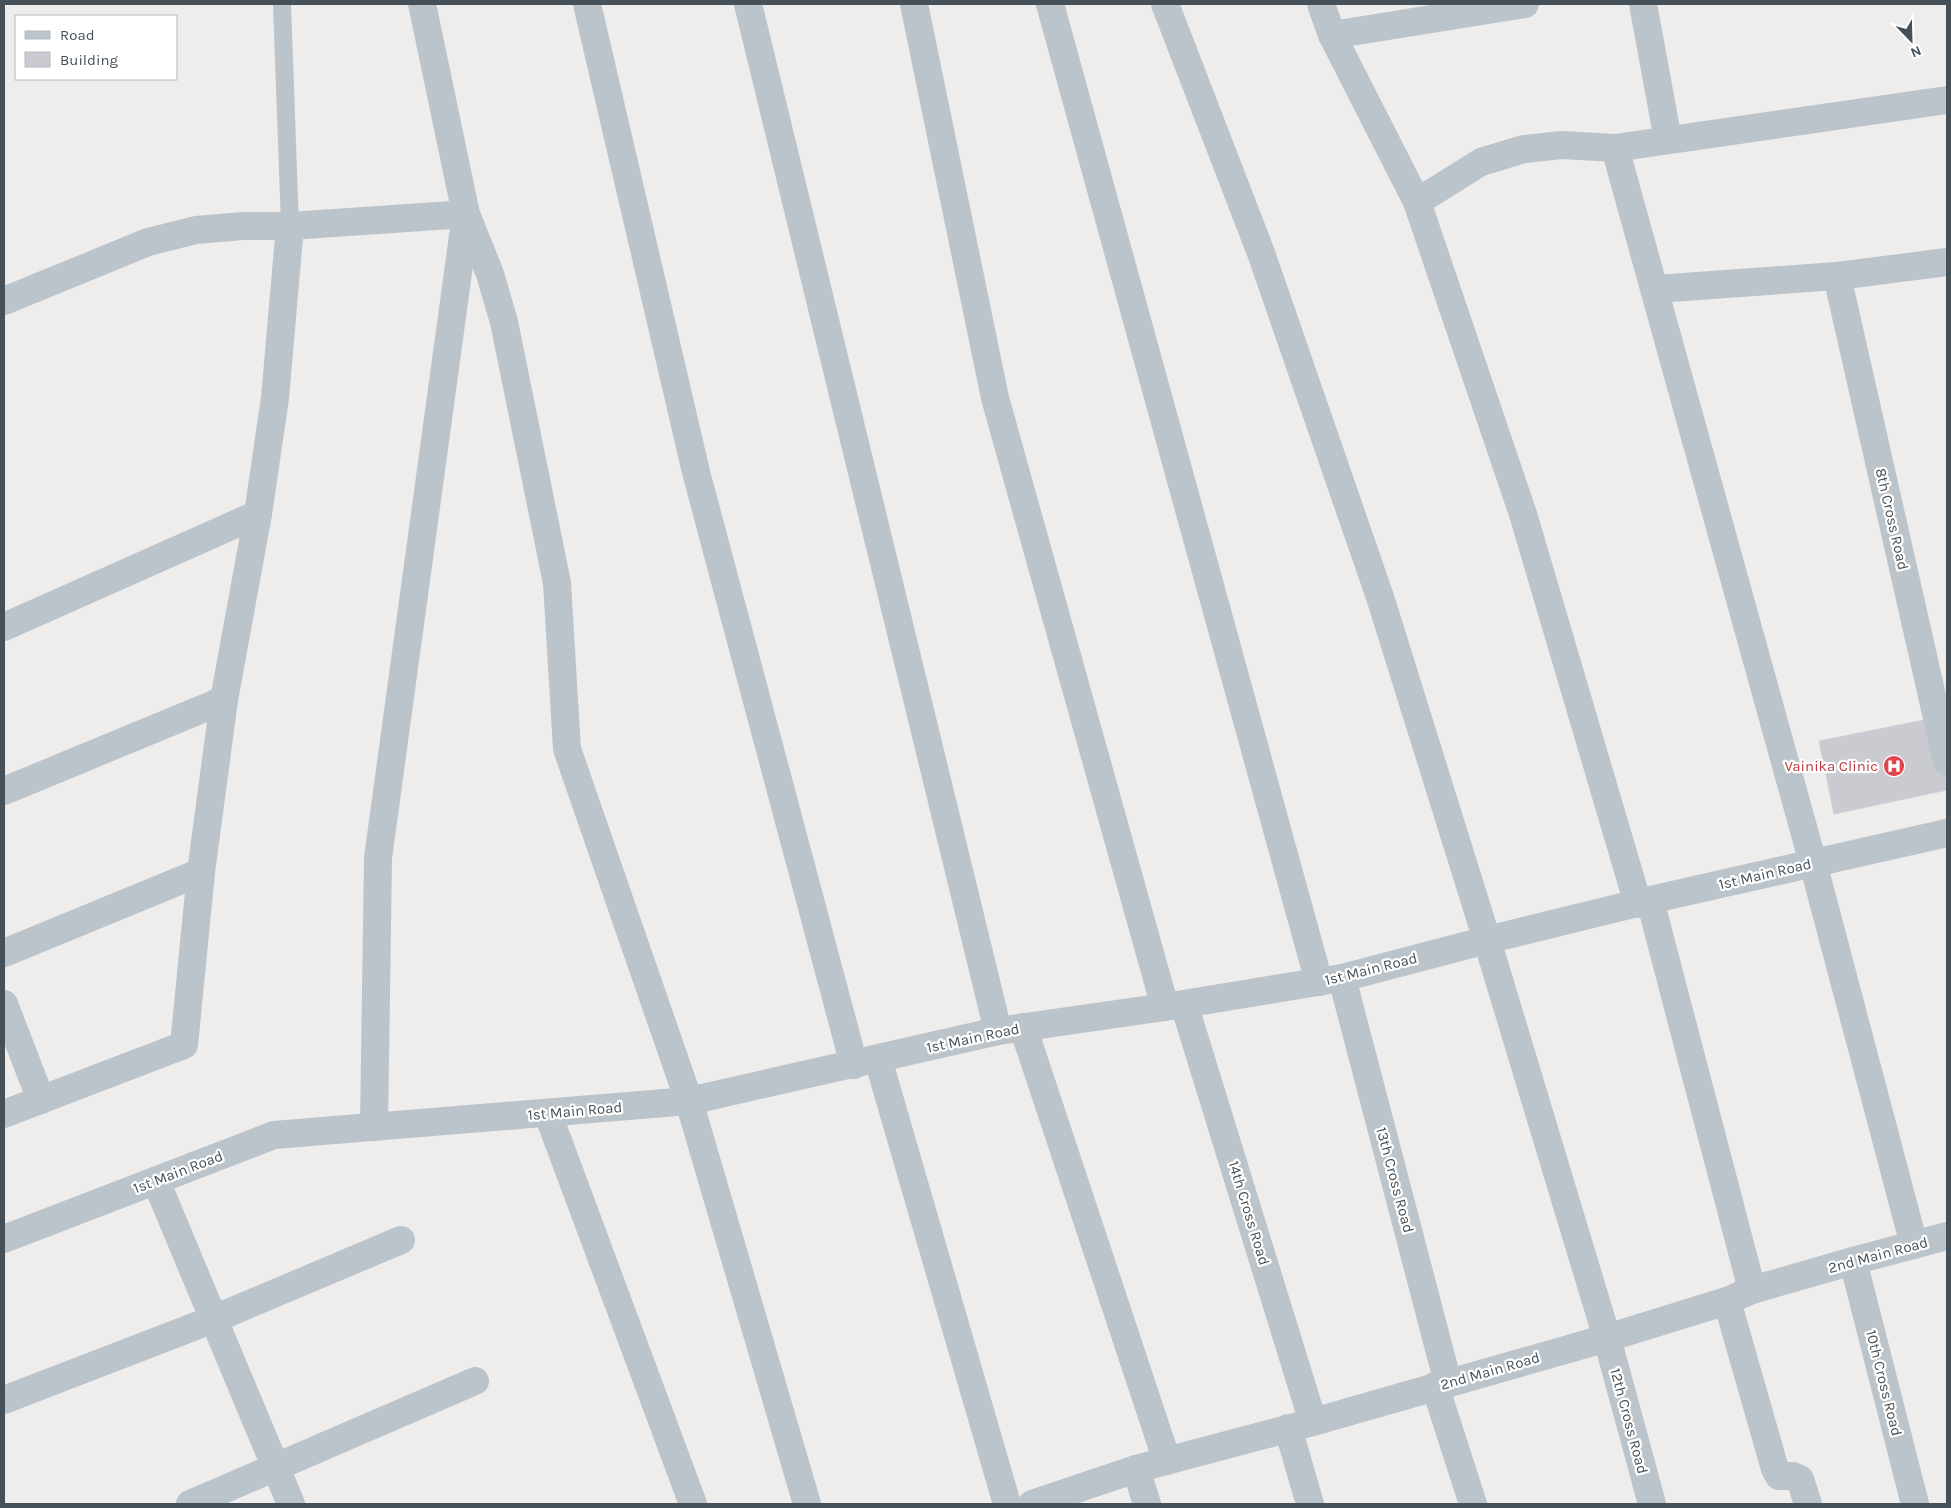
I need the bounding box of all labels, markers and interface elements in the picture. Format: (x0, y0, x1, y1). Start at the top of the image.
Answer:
legend (15, 15, 178, 80)
north arrow (1886, 15, 1936, 65)
text: Road (60, 26, 95, 44)
text: N (1908, 42, 1924, 61)
text: Building (60, 51, 118, 69)
street label: 8th Cross Road (1872, 466, 1912, 572)
hospital icon: Vainika Clinic (1882, 754, 1906, 778)
place label: Vainika Clinic (1784, 757, 1878, 775)
street label: 1st Main Road (1717, 855, 1813, 893)
street label: 1st Main Road (1323, 949, 1419, 989)
street label: 1st Main Road (925, 1019, 1021, 1057)
street label: 1st Main Road (527, 1098, 623, 1124)
street label: 13th Cross Road (1372, 1125, 1418, 1235)
street label: 1st Main Road (131, 1147, 225, 1197)
street label: 14th Cross Road (1225, 1159, 1273, 1267)
street label: 2nd Main Road (1826, 1233, 1930, 1277)
street label: 10th Cross Road (1862, 1328, 1906, 1438)
street label: 2nd Main Road (1438, 1348, 1542, 1394)
street label: 12th Cross Road (1606, 1366, 1652, 1476)

